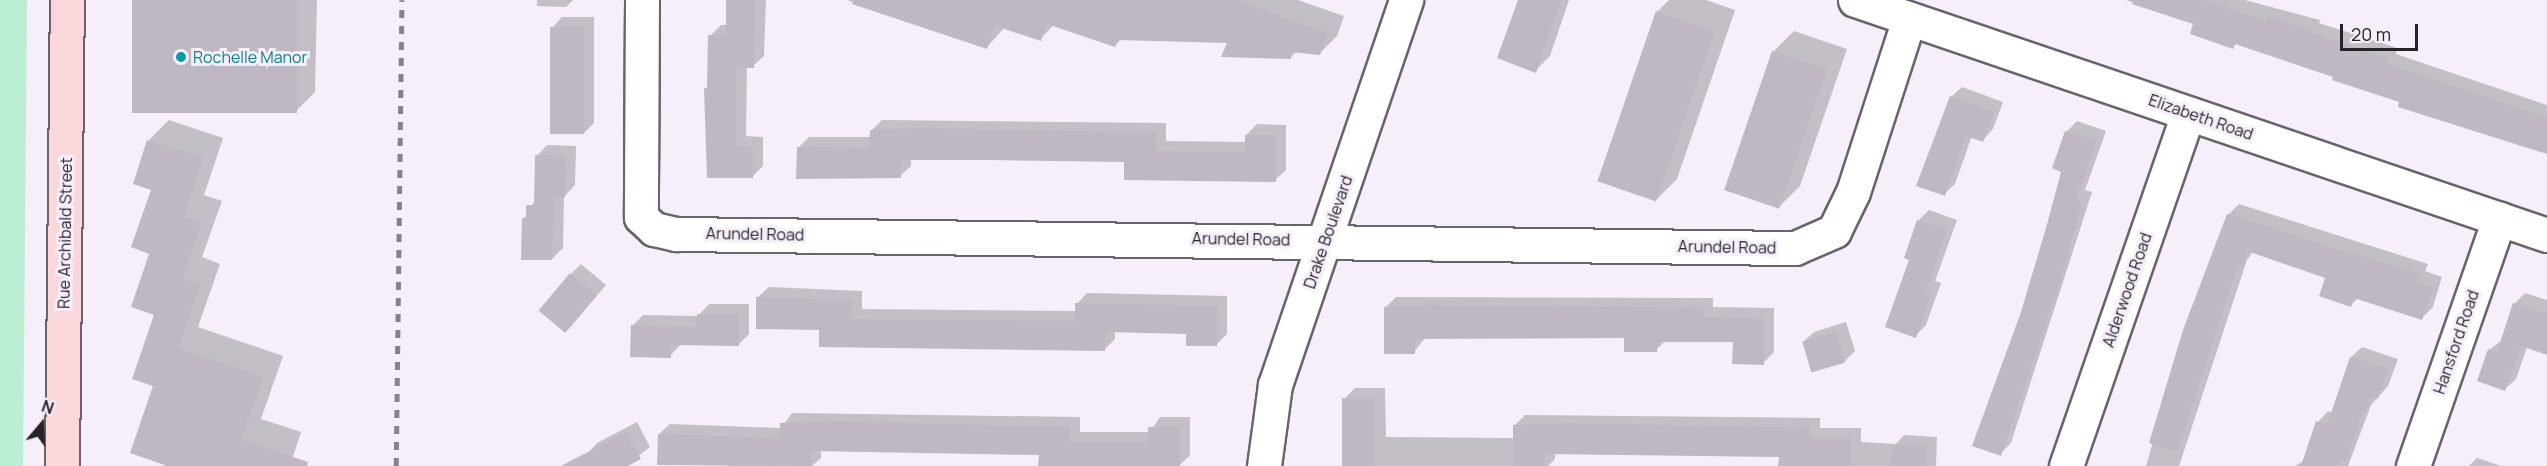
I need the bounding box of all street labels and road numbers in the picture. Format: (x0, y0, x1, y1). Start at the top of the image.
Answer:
street label: Elizabeth Road (2146, 90, 2256, 144)
street label: Rue Archibald Street (54, 157, 76, 309)
street label: Drake Boulevard (1300, 173, 1356, 291)
street label: Arundel Road (706, 224, 804, 244)
street label: Arundel Road (1192, 229, 1290, 249)
street label: Alderwood Road (2098, 230, 2156, 350)
street label: Arundel Road (1678, 237, 1776, 257)
street label: Hansford Road (2429, 287, 2483, 397)

